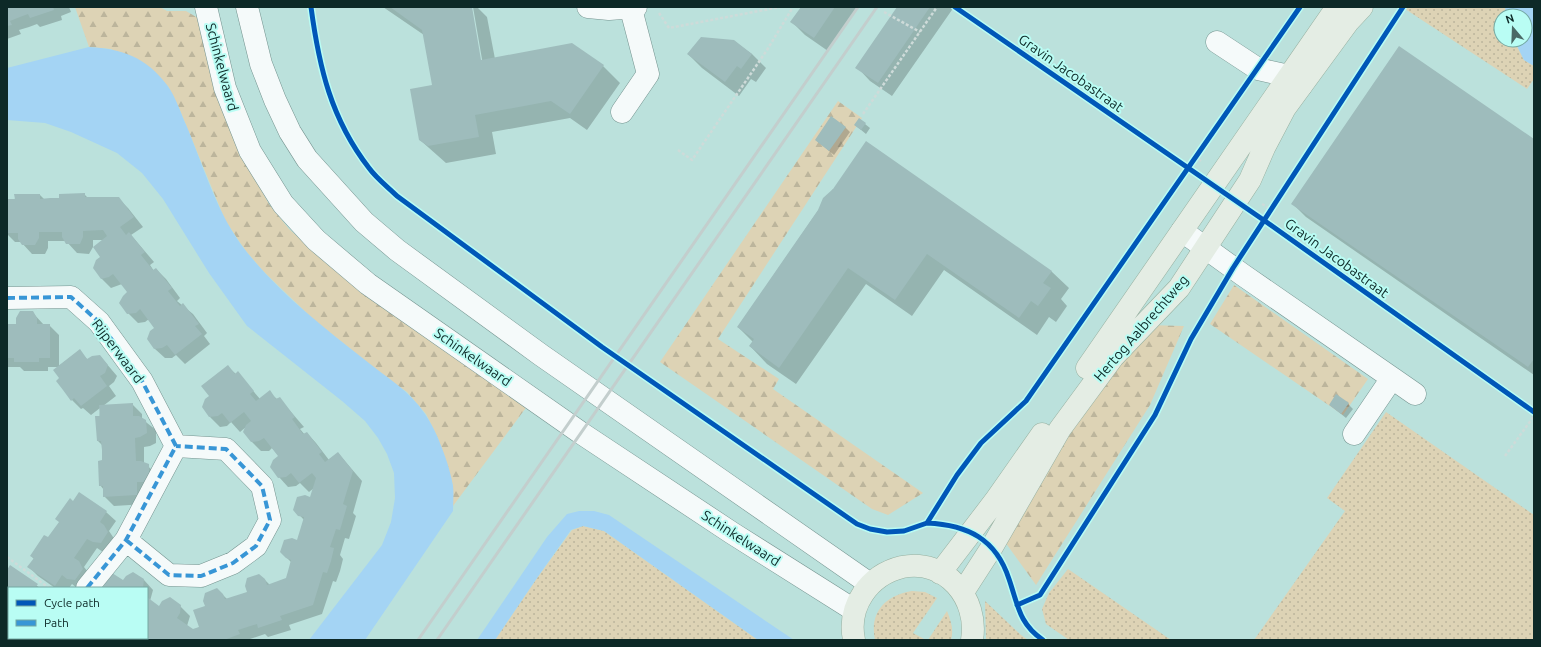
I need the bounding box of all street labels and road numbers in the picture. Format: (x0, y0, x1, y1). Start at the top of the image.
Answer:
street label: Schinkelwaard (203, 21, 241, 113)
street label: Gravin Jacobastraat (1016, 31, 1127, 115)
street label: Gravin Jacobastraat (1282, 215, 1392, 301)
street label: Hertog Aalbrechtweg (1091, 272, 1191, 384)
street label: Rijperwaard (89, 316, 147, 386)
street label: Schinkelwaard (431, 325, 515, 389)
street label: Schinkelwaard (699, 507, 783, 569)

